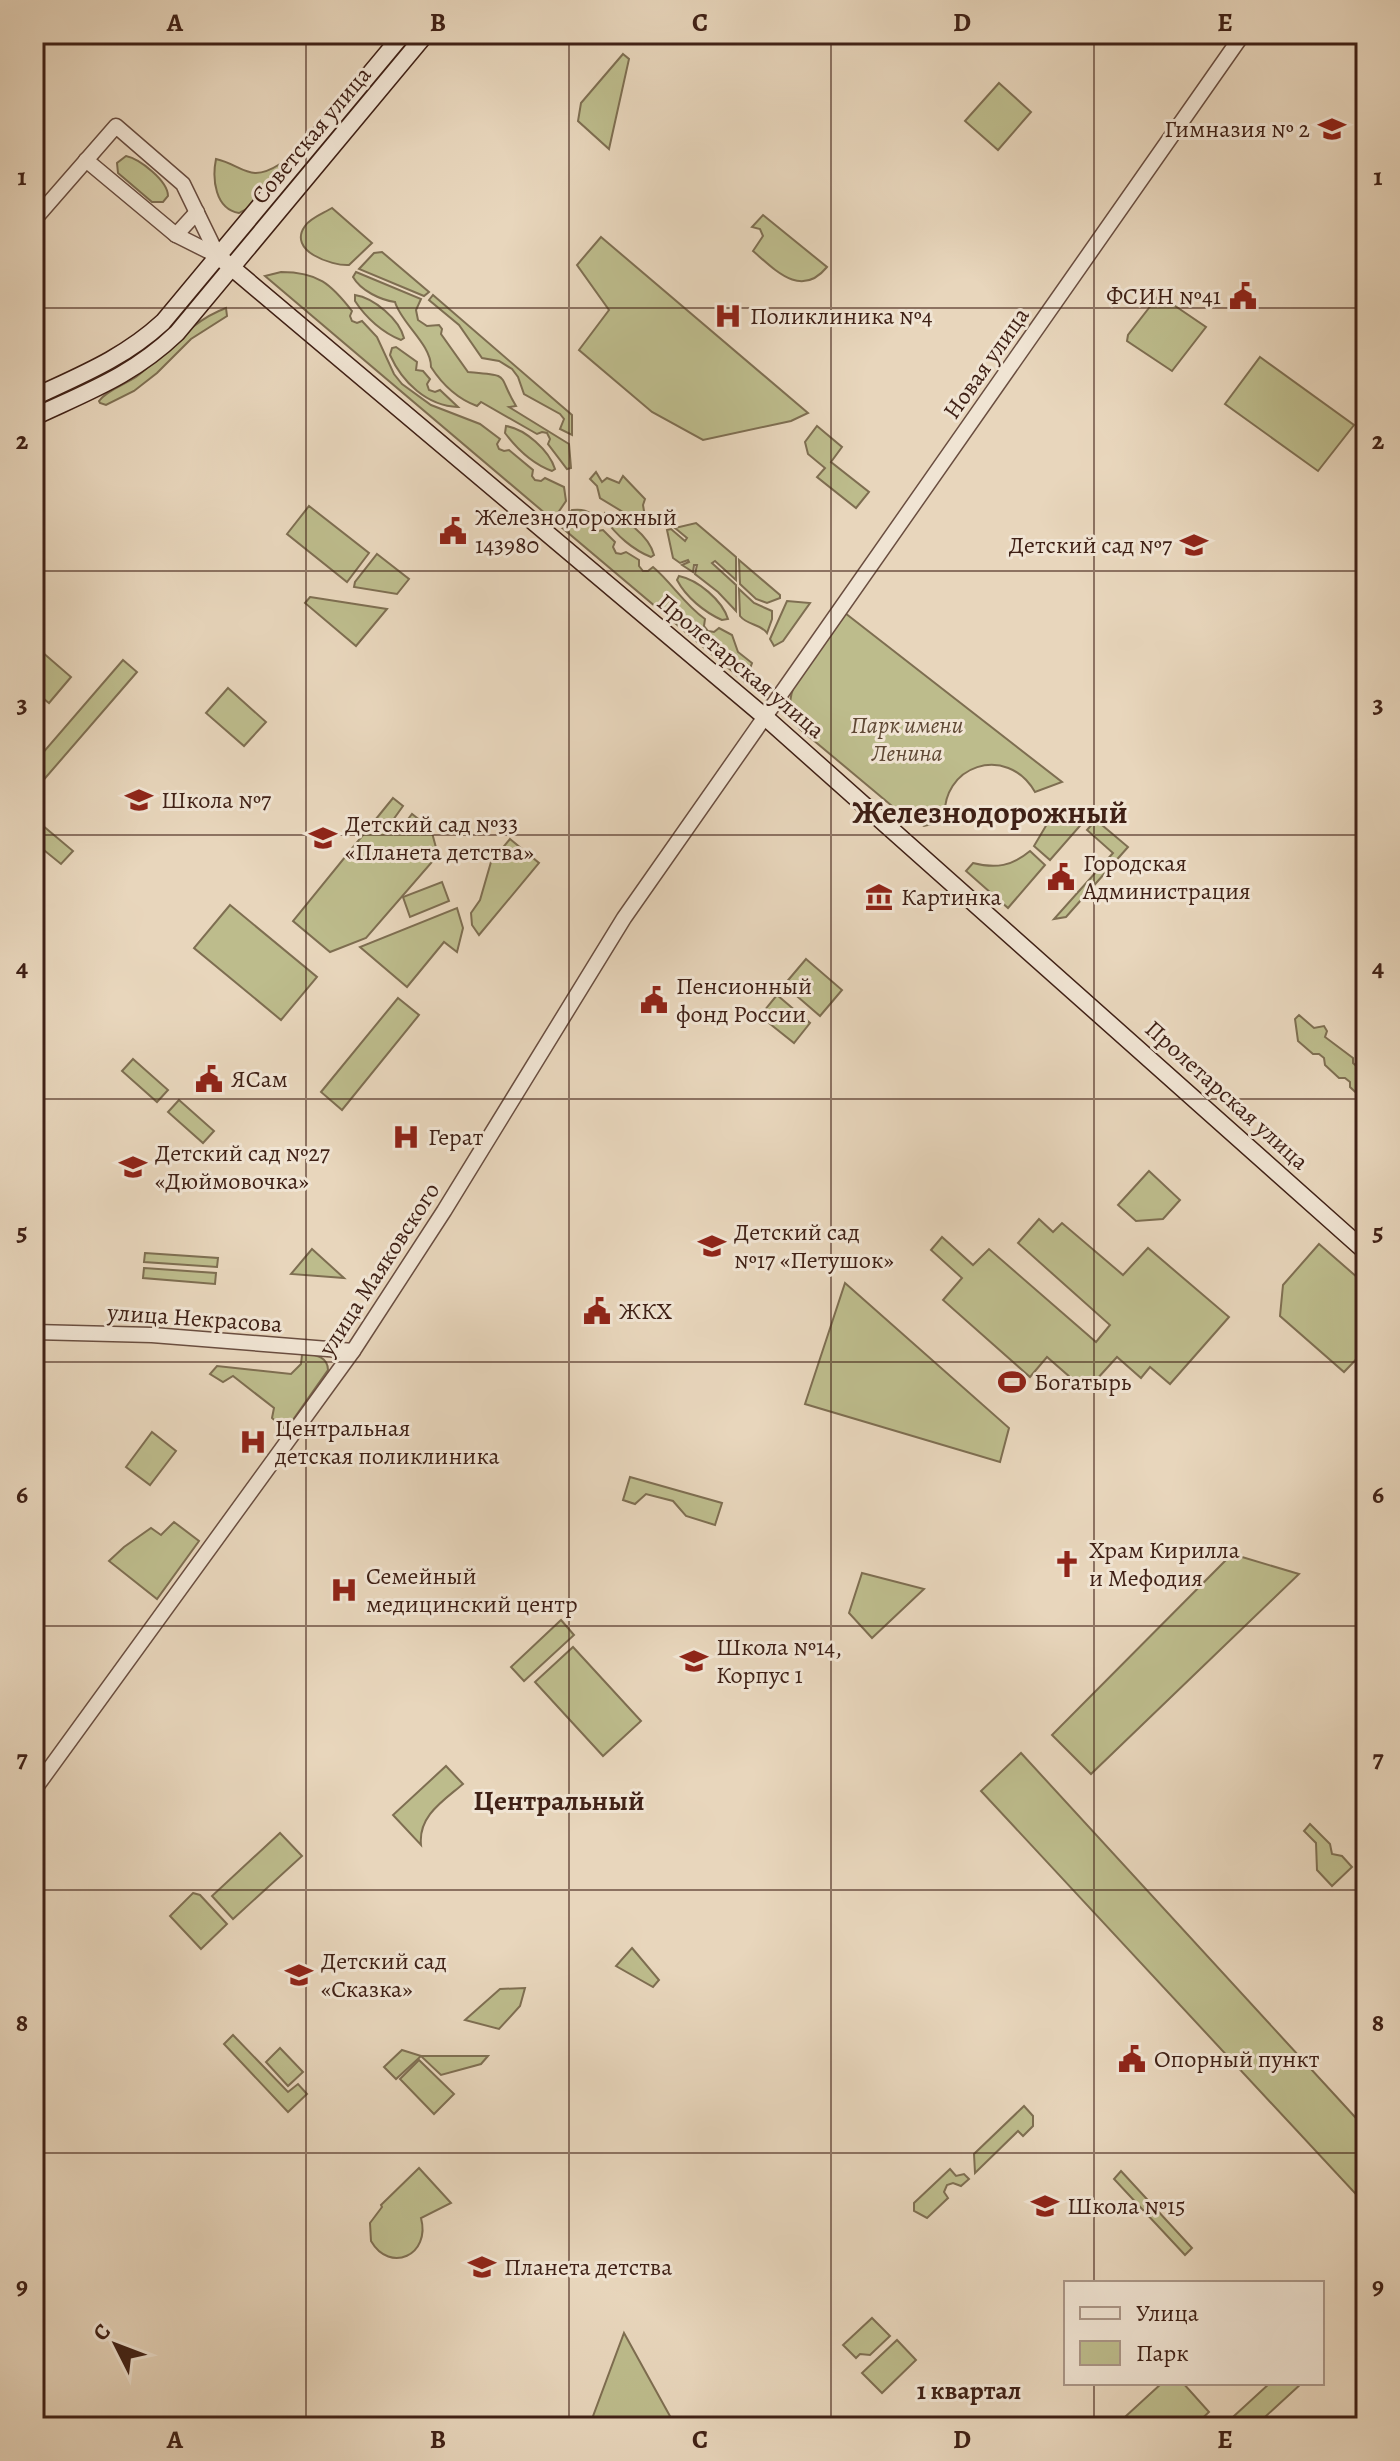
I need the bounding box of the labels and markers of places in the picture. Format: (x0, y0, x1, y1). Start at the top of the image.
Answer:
place label: Гимназия № 2 (1164, 113, 1310, 145)
school or university icon: Гимназия № 2 (1317, 114, 1347, 144)
place label: ФСИН №41 (1106, 280, 1221, 312)
public building icon: ФСИН №41 (1228, 281, 1258, 311)
place label: Поликлиника №4 (750, 300, 933, 332)
hospital icon: Поликлиника №4 (713, 301, 743, 331)
place label: Железнодорожный 143980 (475, 501, 677, 561)
public building icon: Железнодорожный 143980 (438, 516, 468, 546)
place label: Детский сад №7 (1009, 529, 1173, 561)
school or university icon: Детский сад №7 (1179, 530, 1209, 560)
place label: Школа №7 (161, 784, 272, 816)
school or university icon: Школа №7 (124, 785, 154, 815)
place label: Детский сад №33 «Планета детства» (345, 808, 534, 868)
school or university icon: Детский сад №33 «Планета детства» (308, 823, 338, 853)
place label: Городская Администрация (1082, 847, 1251, 907)
public building icon: Городская Администрация (1046, 862, 1076, 892)
place label: Картинка (901, 881, 1002, 913)
museum icon: Картинка (864, 882, 894, 912)
place label: Пенсионный фонд России (676, 970, 812, 1030)
public building icon: Пенсионный фонд России (639, 985, 669, 1015)
place label: ЯСам (231, 1063, 288, 1095)
public building icon: ЯСам (194, 1064, 224, 1094)
place label: Герат (428, 1121, 484, 1153)
hospital icon: Герат (391, 1122, 421, 1152)
place label: Детский сад №27 «Дюймовочка» (155, 1137, 331, 1197)
school or university icon: Детский сад №27 «Дюймовочка» (118, 1152, 148, 1182)
place label: Детский сад №17 «Петушок» (734, 1216, 894, 1276)
school or university icon: Детский сад №17 «Петушок» (697, 1231, 727, 1261)
place label: ЖКХ (619, 1295, 672, 1327)
public building icon: ЖКХ (582, 1296, 612, 1326)
place label: Богатырь (1034, 1366, 1132, 1398)
sports icon: Богатырь (997, 1367, 1027, 1397)
place label: Центральная детская поликлиника (274, 1412, 499, 1472)
hospital icon: Центральная детская поликлиника (238, 1427, 268, 1457)
place label: Храм Кирилла и Мефодия (1089, 1534, 1240, 1594)
church icon: Храм Кирилла и Мефодия (1052, 1549, 1082, 1579)
place label: Семейный медицинский центр (366, 1560, 578, 1620)
hospital icon: Семейный медицинский центр (329, 1575, 359, 1605)
place label: Школа №14, Корпус 1 (716, 1631, 842, 1691)
school or university icon: Школа №14, Корпус 1 (679, 1646, 709, 1676)
place label: Детский сад «Сказка» (321, 1945, 447, 2005)
school or university icon: Детский сад «Сказка» (284, 1960, 314, 1990)
place label: Опорный пункт (1154, 2043, 1320, 2075)
public building icon: Опорный пункт (1117, 2044, 1147, 2074)
place label: Школа №15 (1067, 2190, 1186, 2222)
school or university icon: Школа №15 (1030, 2191, 1060, 2221)
place label: Планета детства (504, 2251, 672, 2283)
school or university icon: Планета детства (467, 2252, 497, 2282)

